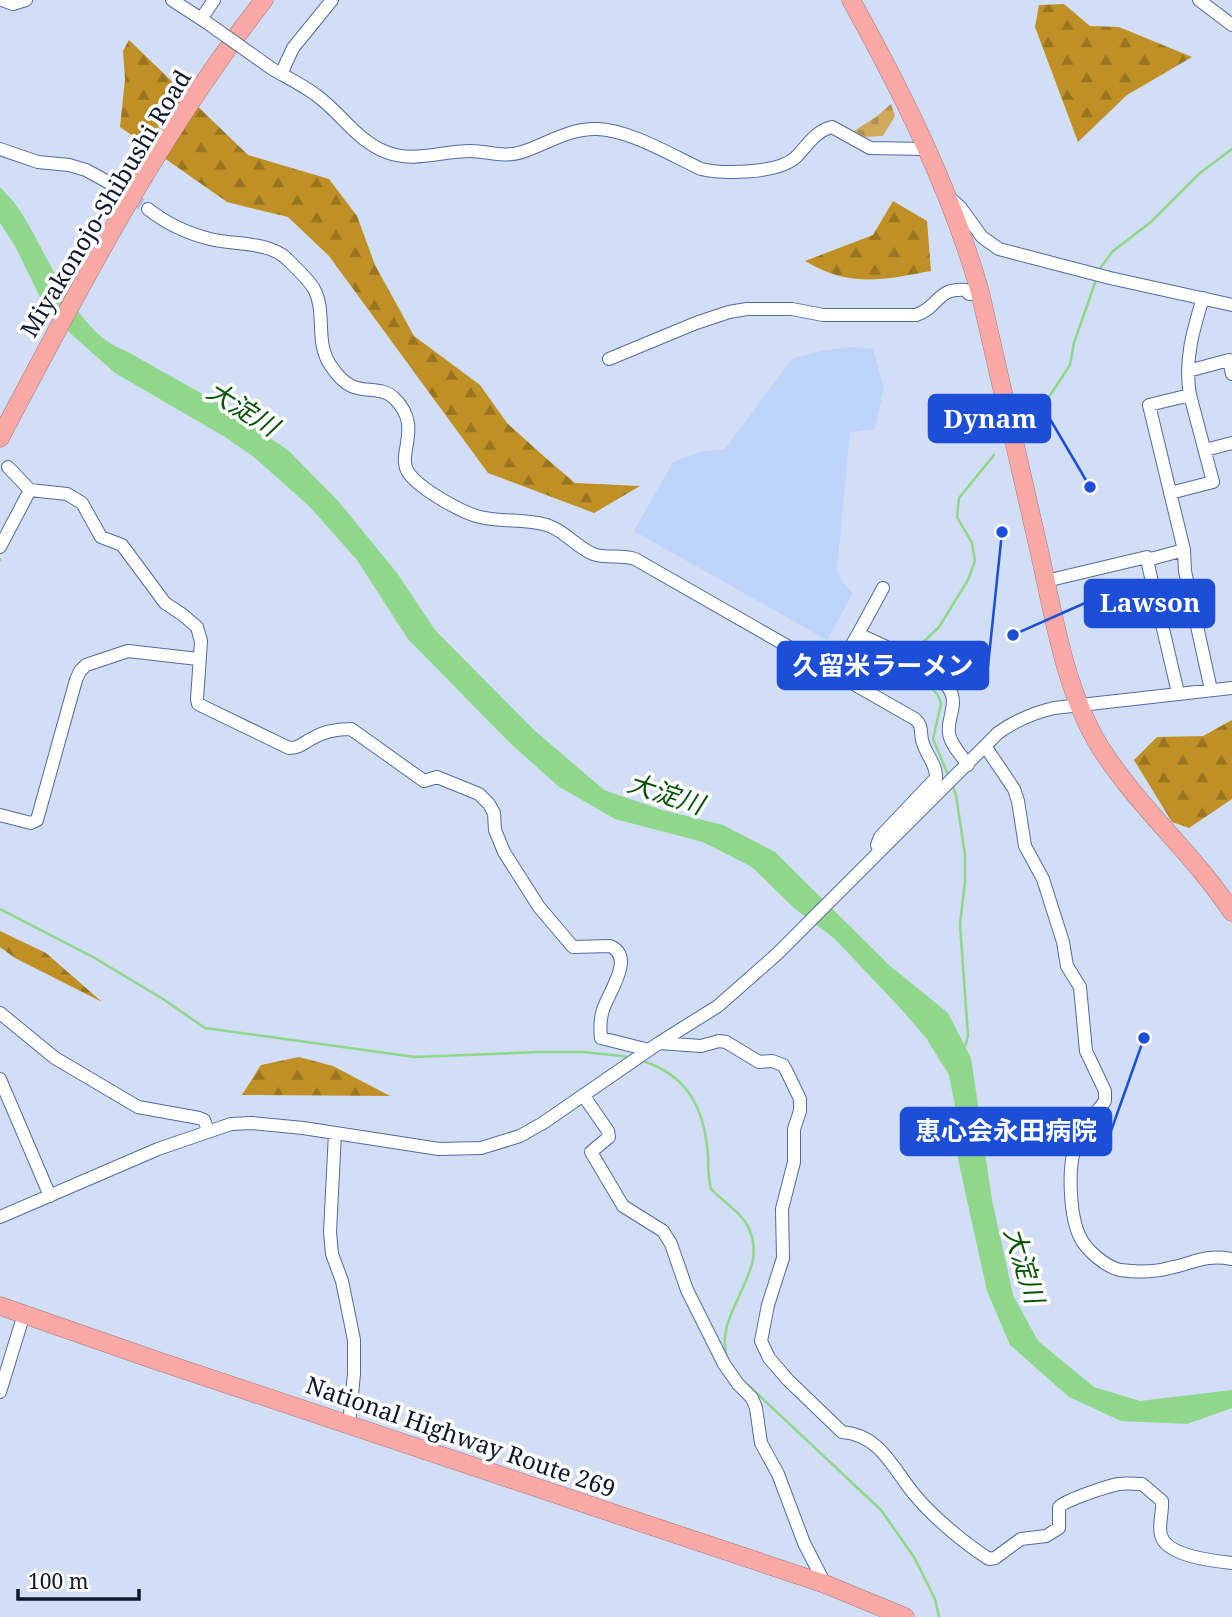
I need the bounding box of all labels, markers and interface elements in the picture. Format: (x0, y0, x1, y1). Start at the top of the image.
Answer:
street label: Miyakonojo-Shibushi Road (12, 63, 198, 343)
water label: 大淀川 (200, 372, 288, 446)
callout: Dynam (929, 395, 1050, 442)
text: Dynam (943, 400, 1037, 436)
callout: Lawson (1085, 580, 1214, 627)
text: Lawson (1100, 584, 1200, 620)
callout: 久留米ラーメン (778, 642, 988, 689)
text: 久留米ラーメン (793, 647, 973, 683)
water label: 大淀川 (623, 764, 711, 823)
callout: 恵心会永田病院 (901, 1108, 1111, 1155)
text: 恵心会永田病院 (915, 1112, 1097, 1148)
water label: 大淀川 (996, 1222, 1054, 1310)
street label: National Highway Route 269 (302, 1367, 620, 1505)
scale bar (18, 1558, 138, 1602)
text: 100 m (28, 1567, 89, 1595)

